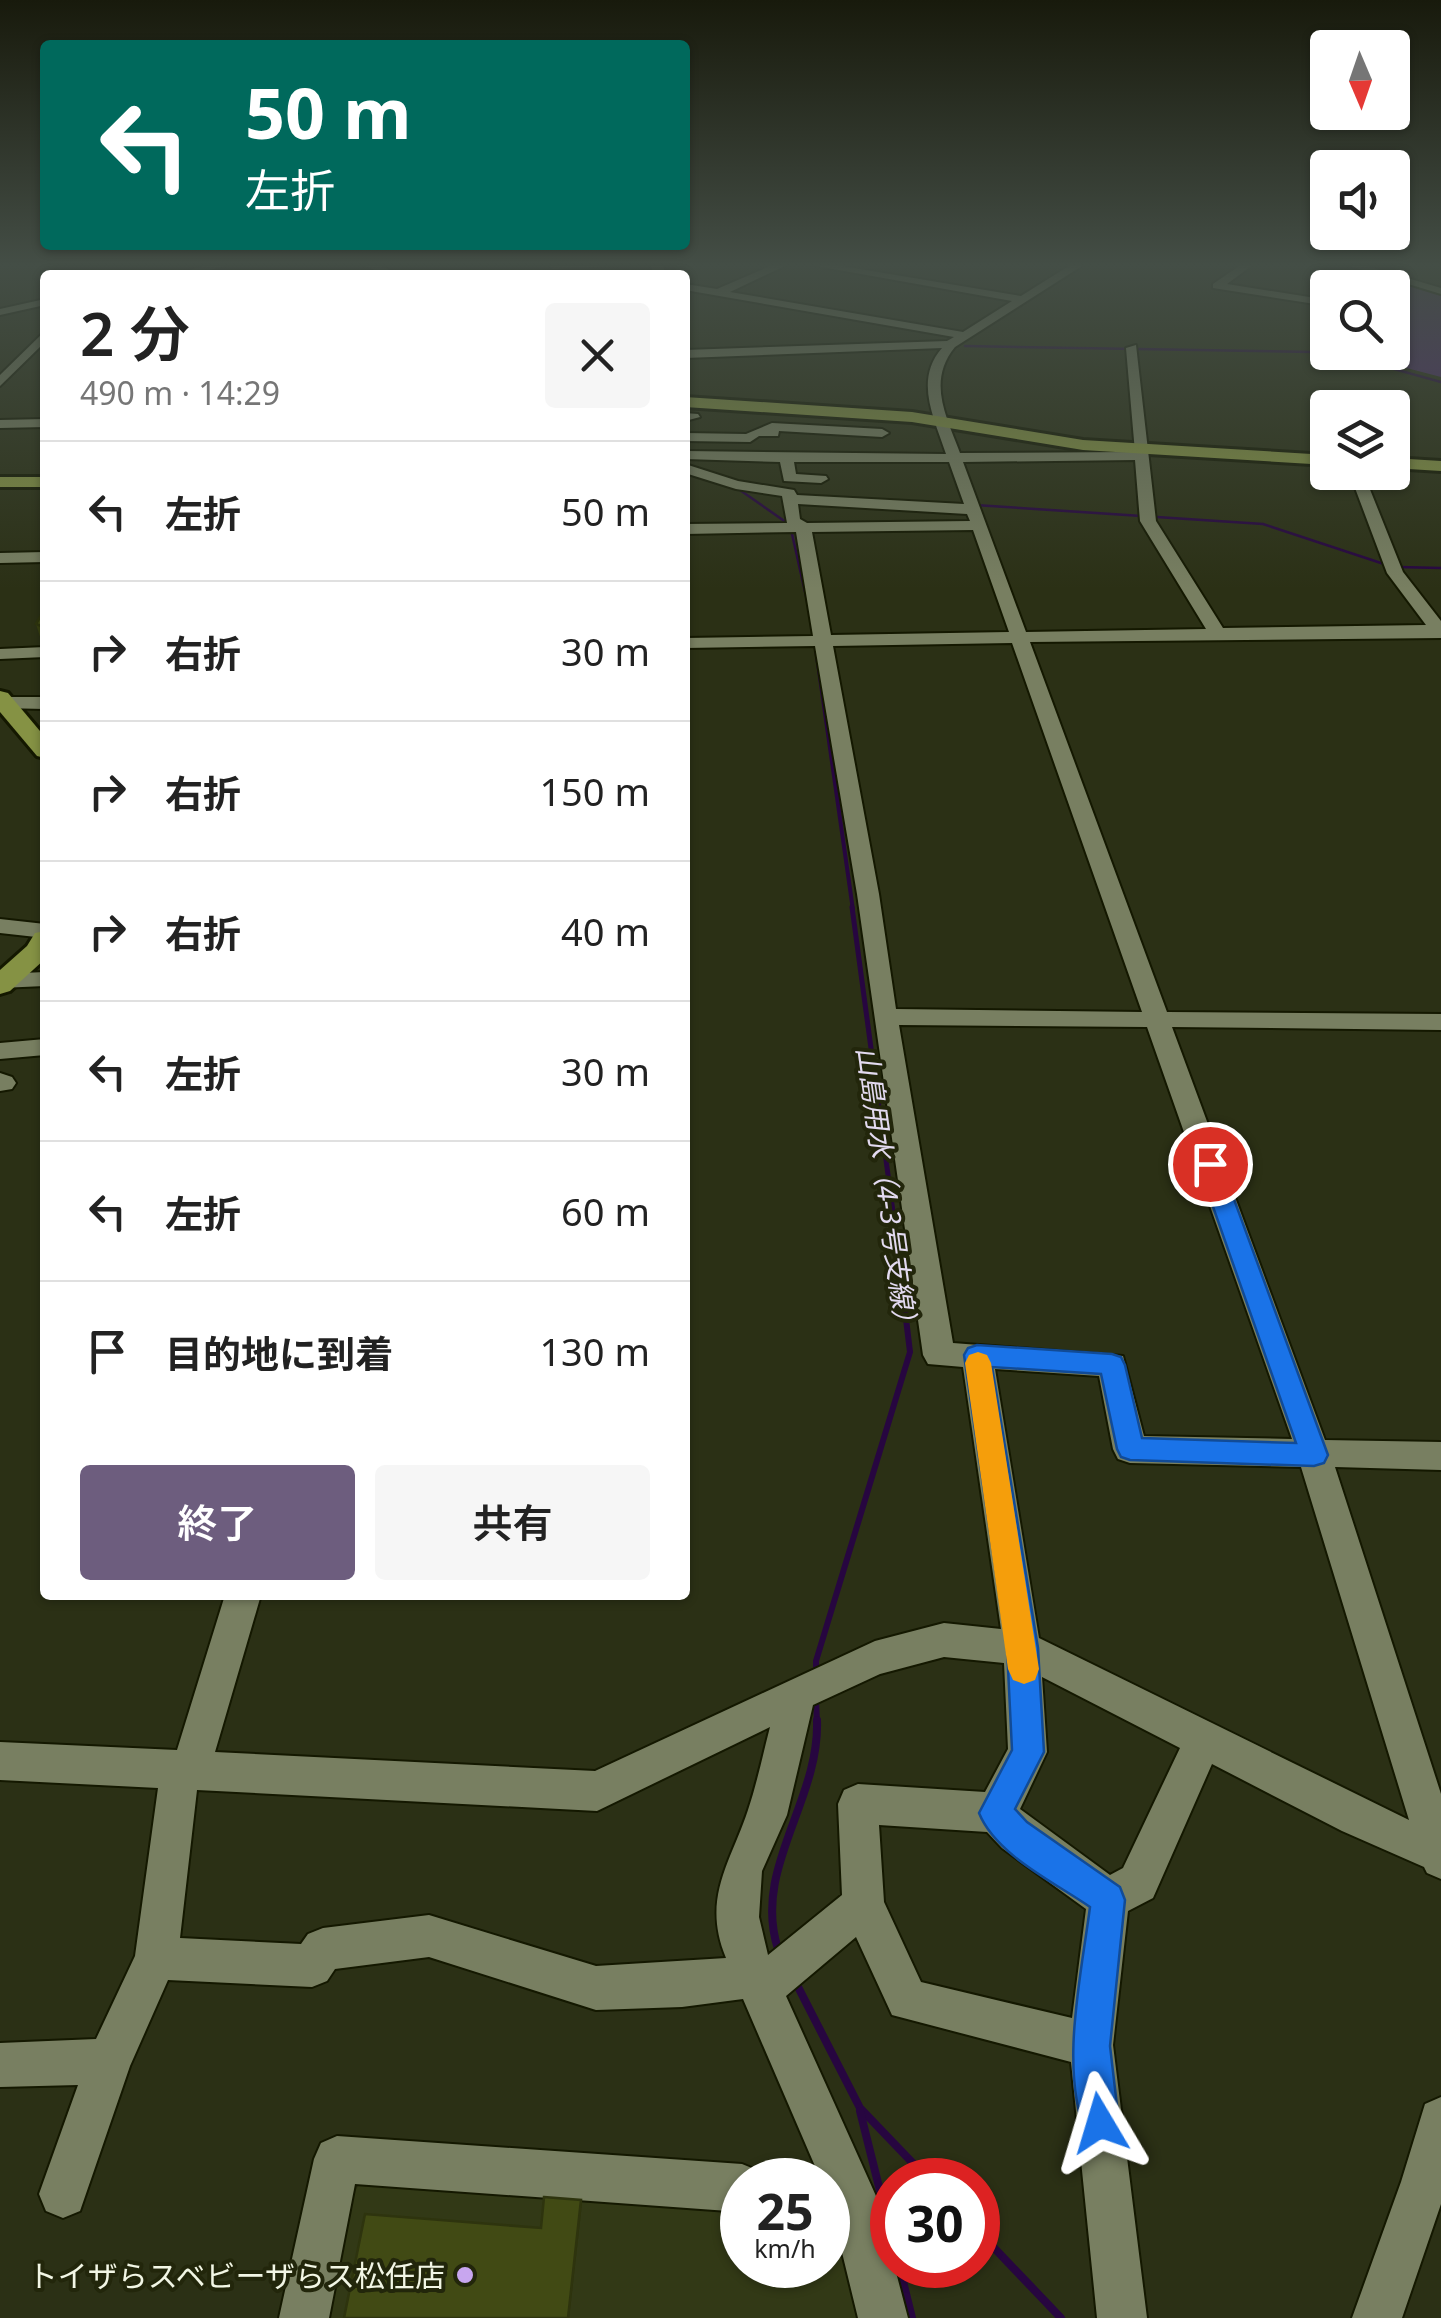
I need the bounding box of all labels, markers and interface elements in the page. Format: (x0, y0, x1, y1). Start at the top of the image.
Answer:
north arrow (1310, 30, 1410, 130)
map controls (1310, 30, 1410, 490)
text: 50 m (245, 64, 412, 160)
icon: left (80, 80, 210, 210)
button: sound (1310, 150, 1410, 250)
text: 左折 (245, 159, 335, 220)
button: search (1310, 270, 1410, 370)
text: 2 分 (80, 292, 190, 374)
button: close (545, 303, 650, 408)
text: 490 m · 14:29 (80, 371, 280, 414)
button: layers (1310, 390, 1410, 490)
icon: left (80, 484, 135, 539)
text: 50 m (561, 485, 650, 537)
text: 左折 (165, 487, 241, 539)
icon: right (80, 624, 135, 679)
text: 30 m (561, 625, 650, 677)
text: 右折 (165, 627, 241, 679)
icon: right (80, 764, 135, 819)
text: 150 m (539, 765, 650, 817)
text: 右折 (165, 767, 241, 819)
icon: right (80, 904, 135, 959)
text: 40 m (561, 905, 650, 957)
text: 右折 (165, 907, 241, 959)
icon: left (80, 1044, 135, 1099)
water label: 山島用水（4-3号支線） (849, 1044, 927, 1338)
text: 30 m (561, 1045, 650, 1097)
text: 左折 (165, 1047, 241, 1099)
pin (1168, 1122, 1253, 1207)
icon: arrive (1183, 1137, 1238, 1192)
icon: left (80, 1184, 135, 1239)
text: 60 m (561, 1185, 650, 1237)
text: 左折 (165, 1187, 241, 1239)
icon: arrive (80, 1324, 135, 1379)
text: 130 m (539, 1325, 650, 1377)
text: 目的地に到着 (165, 1327, 393, 1379)
button: 終了 (80, 1465, 355, 1580)
button: 共有 (375, 1465, 650, 1580)
position arrow (1048, 2071, 1152, 2175)
speed limit sign: 30 (870, 2158, 1000, 2288)
text: 25 (756, 2177, 814, 2245)
text: km/h (754, 2231, 816, 2265)
place label: トイザらスベビーザらス松任店 (28, 2255, 445, 2296)
marker: トイザらスベビーザらス松任店 (454, 2264, 476, 2286)

